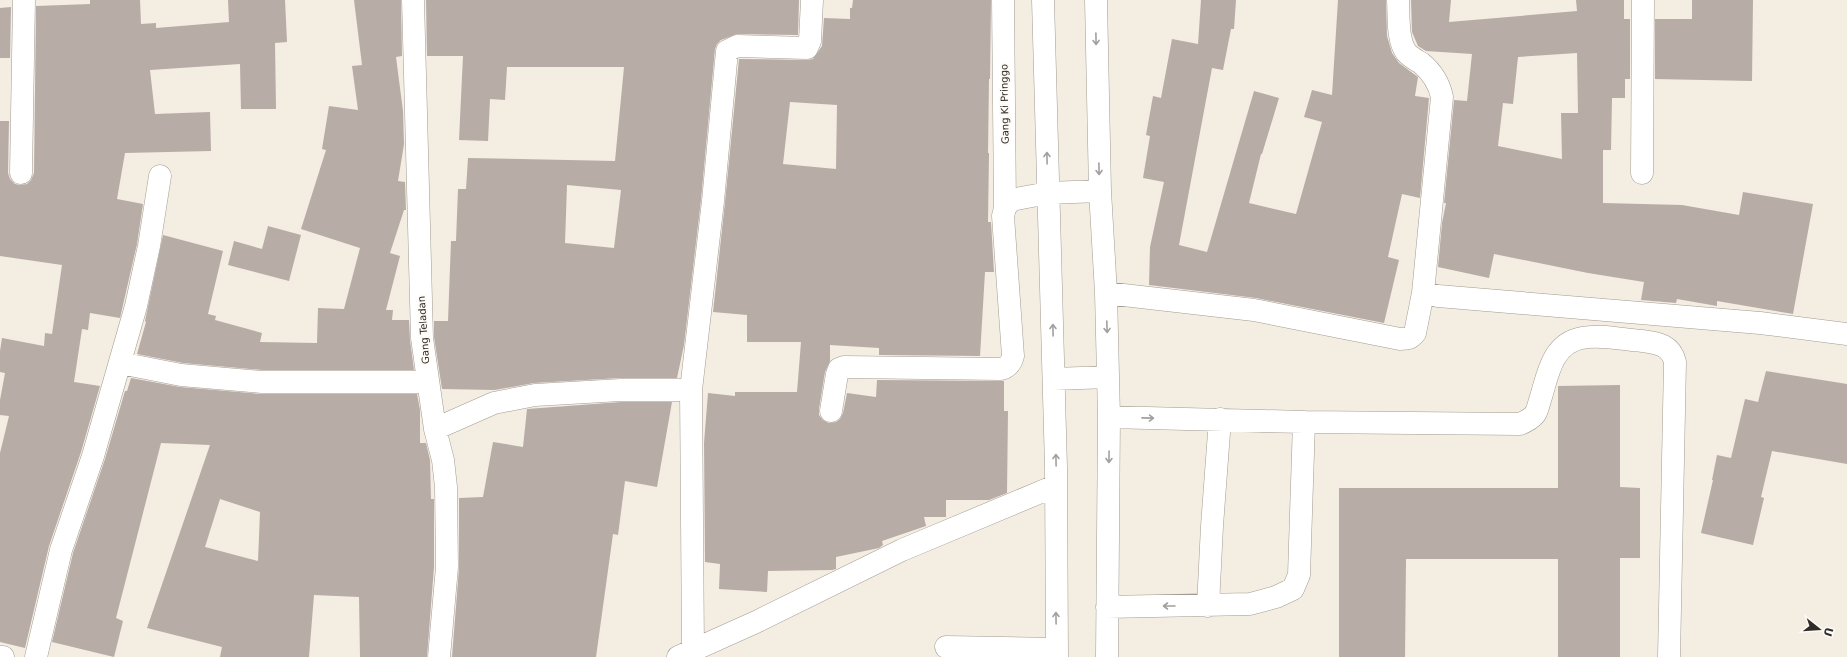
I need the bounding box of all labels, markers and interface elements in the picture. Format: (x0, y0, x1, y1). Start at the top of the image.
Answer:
one-way arrow (1093, 32, 1100, 45)
street label: Gang Ki Pringgo (998, 64, 1011, 144)
one-way arrow (1044, 152, 1051, 165)
one-way arrow (1095, 162, 1103, 175)
street label: Gang Teladan (416, 296, 431, 364)
one-way arrow (1103, 320, 1111, 333)
one-way arrow (1049, 324, 1057, 337)
one-way arrow (1141, 414, 1154, 422)
one-way arrow (1105, 450, 1113, 463)
one-way arrow (1052, 454, 1059, 467)
one-way arrow (1163, 602, 1176, 610)
north arrow (1799, 609, 1839, 649)
one-way arrow (1052, 612, 1060, 625)
text: U (1821, 626, 1836, 638)

